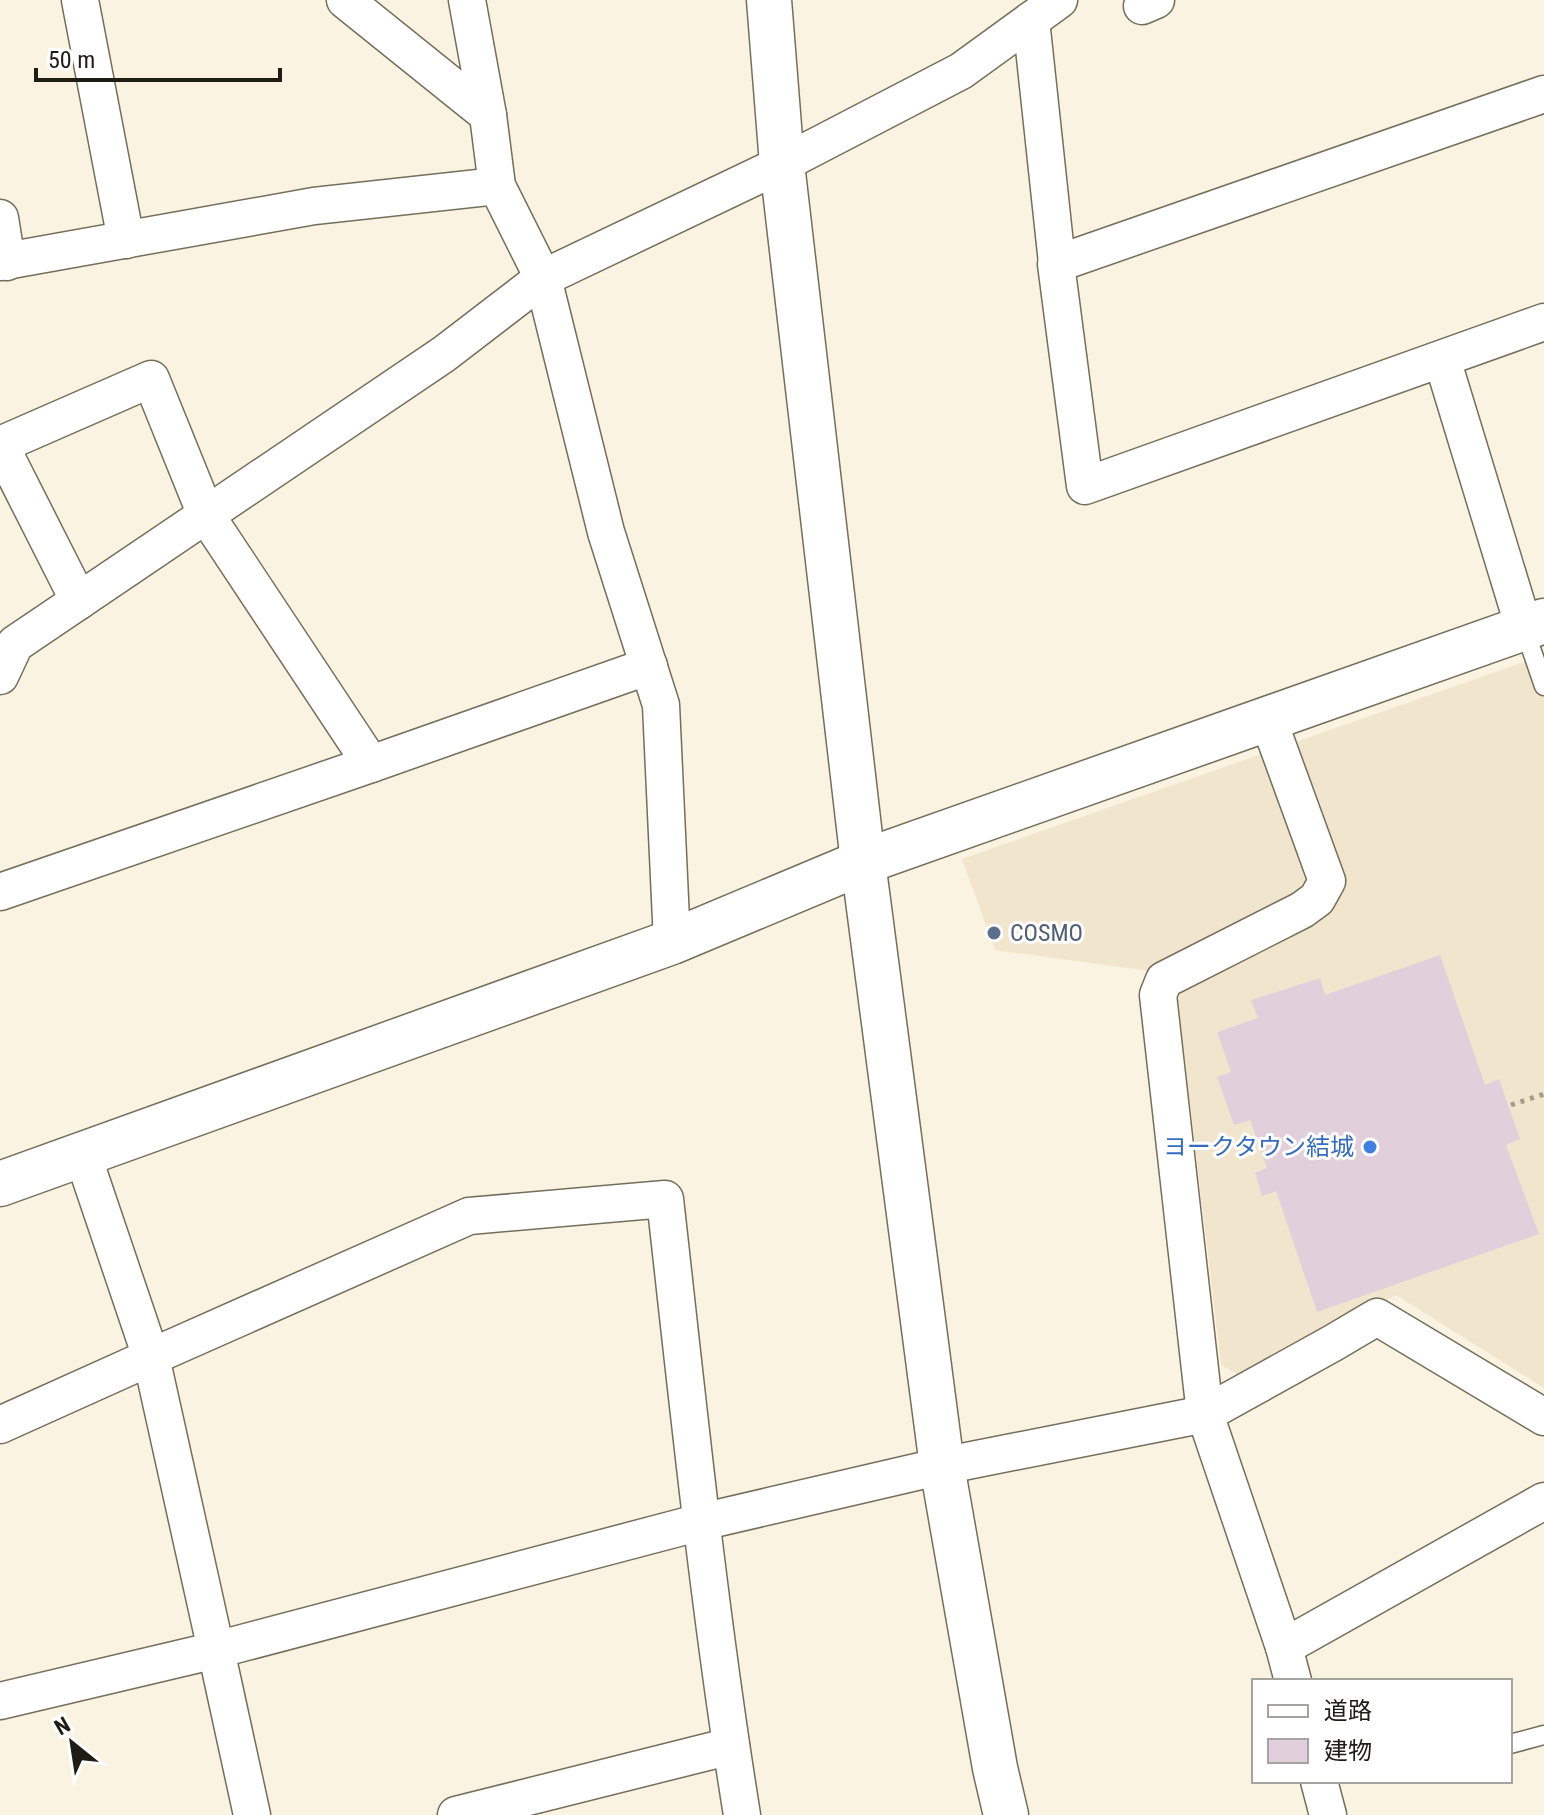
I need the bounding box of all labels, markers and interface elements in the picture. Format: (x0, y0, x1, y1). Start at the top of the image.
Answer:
scale bar (36, 32, 280, 82)
text: 50 m (48, 46, 95, 74)
place label: COSMO (1010, 919, 1083, 947)
marker: COSMO (985, 924, 1003, 942)
place label: ヨークタウン結城 (1163, 1133, 1354, 1161)
marker: ヨークタウン結城 (1361, 1138, 1379, 1156)
legend (1252, 1679, 1512, 1783)
text: 道路 (1324, 1697, 1372, 1725)
north arrow (32, 1703, 112, 1783)
text: N (50, 1712, 74, 1740)
text: 建物 (1324, 1737, 1372, 1765)

